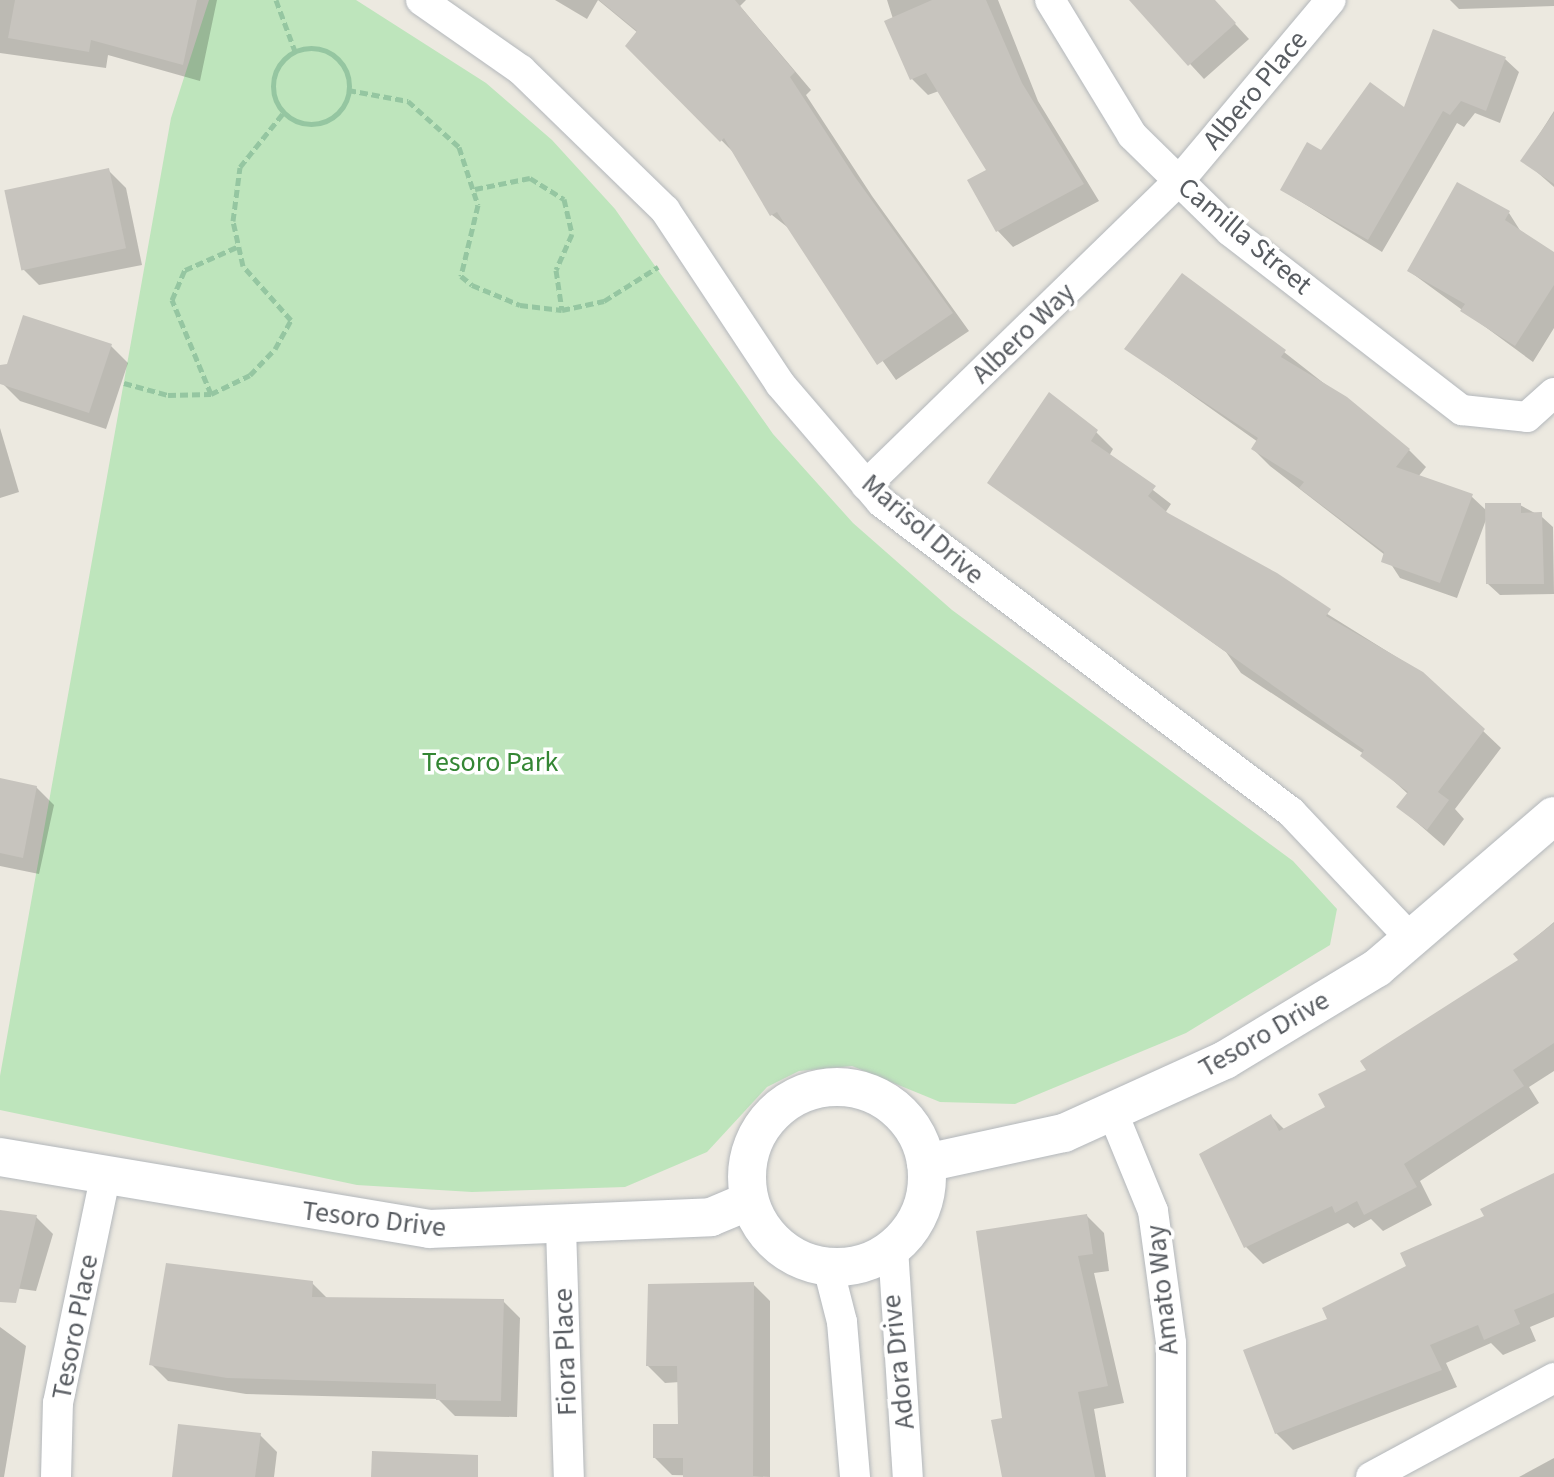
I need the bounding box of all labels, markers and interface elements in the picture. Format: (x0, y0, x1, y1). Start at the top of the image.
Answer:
street label: Albero Place (1195, 24, 1315, 156)
street label: Camilla Street (1171, 170, 1319, 302)
street label: Albero Way (964, 276, 1082, 390)
street label: Marisol Drive (855, 467, 991, 591)
park label: Tesoro Park (422, 745, 558, 779)
street label: Tesoro Drive (1193, 983, 1335, 1085)
street label: Tesoro Drive (300, 1193, 448, 1245)
street label: Amato Way (1138, 1223, 1186, 1357)
street label: Tesoro Place (44, 1251, 106, 1403)
street label: Fiora Place (546, 1288, 584, 1416)
street label: Adora Drive (874, 1293, 922, 1431)

